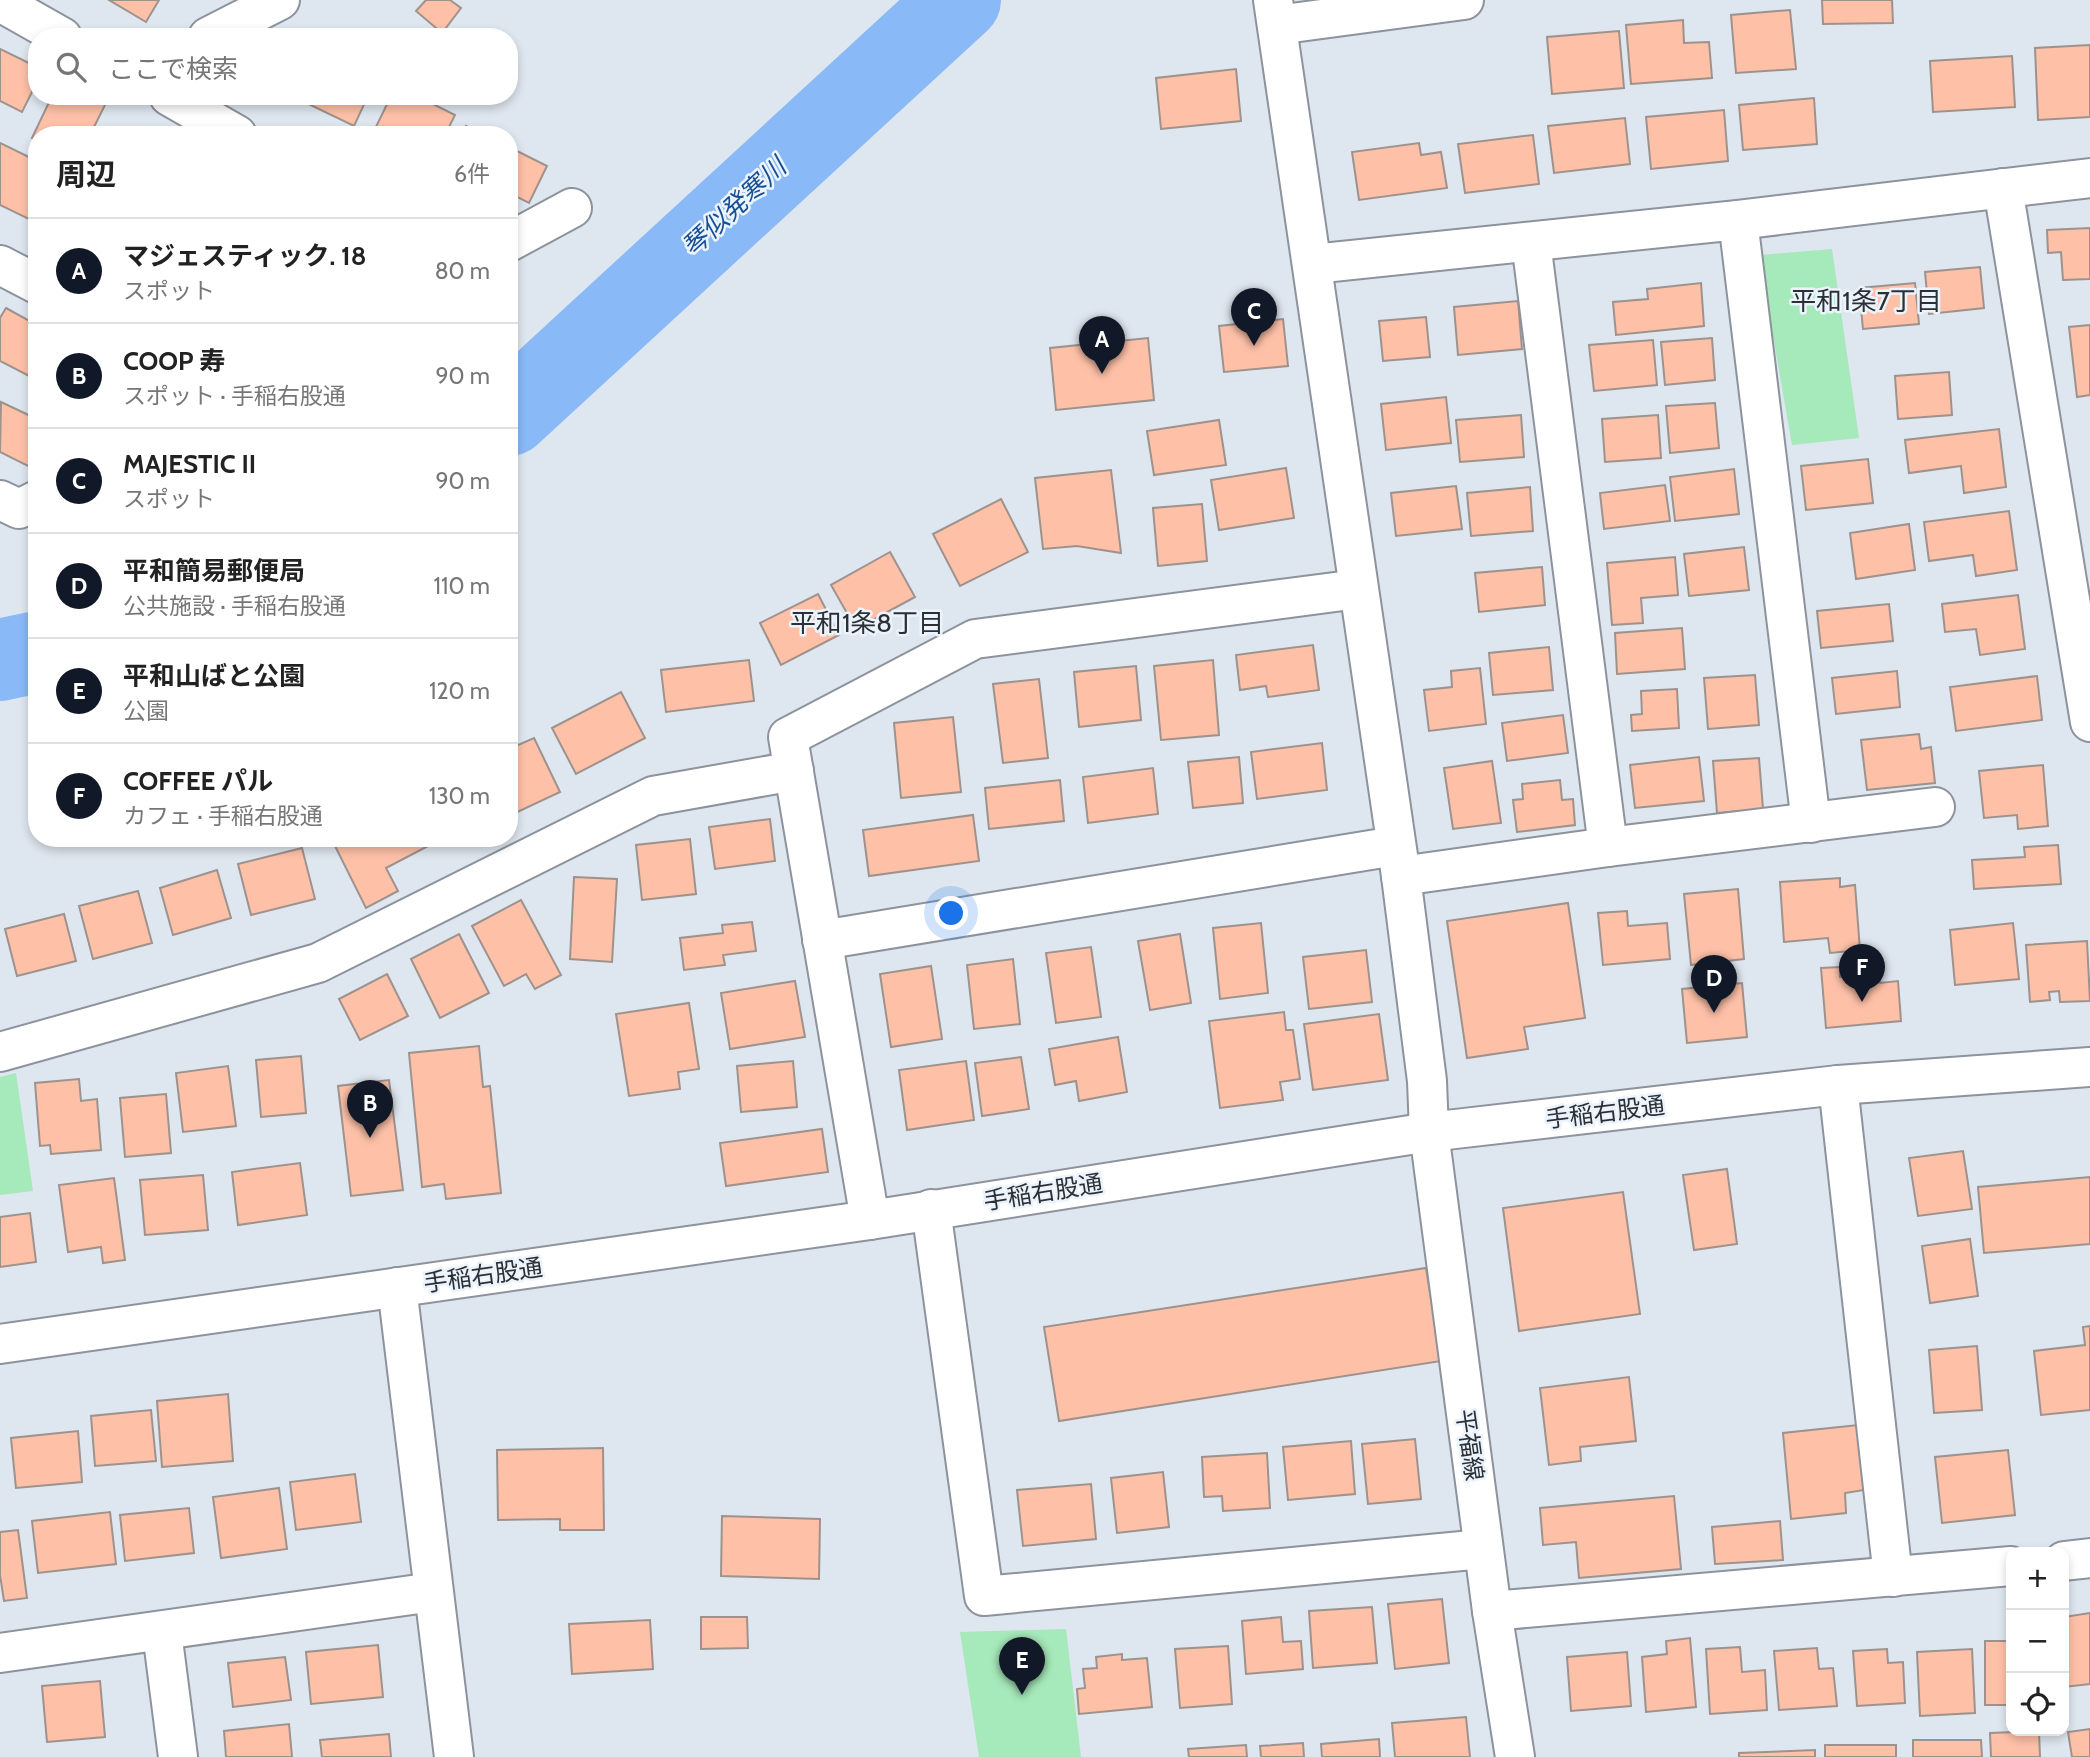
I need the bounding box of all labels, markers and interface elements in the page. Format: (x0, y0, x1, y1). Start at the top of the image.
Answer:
search box (28, 28, 518, 105)
icon: search (52, 48, 90, 86)
text: ここで検索 (108, 53, 238, 85)
water label: 琴似発寒川 (676, 149, 795, 263)
text: 周辺 (56, 156, 116, 193)
text: 6件 (454, 160, 490, 188)
text: マジェスティック. 18 (123, 240, 366, 272)
text: A (72, 257, 86, 285)
text: 80 m (435, 257, 490, 285)
text: スポット (123, 277, 215, 305)
district label: 平和1条7丁目 (1790, 285, 1942, 317)
pin: C (1231, 288, 1277, 346)
pin: A (1079, 316, 1125, 374)
text: COOP 寿 (123, 345, 225, 377)
text: B (72, 362, 86, 390)
text: 90 m (436, 362, 490, 390)
text: スポット · 手稲右股通 (123, 382, 346, 410)
text: MAJESTIC II (123, 448, 256, 480)
text: C (72, 467, 86, 495)
text: 90 m (436, 467, 490, 495)
text: スポット (123, 485, 215, 513)
text: 平和簡易郵便局 (123, 555, 305, 587)
text: D (71, 572, 87, 600)
text: 110 m (434, 572, 490, 600)
text: 公共施設 · 手稲右股通 (123, 592, 346, 620)
district label: 平和1条8丁目 (790, 607, 944, 639)
text: 平和山ばと公園 (123, 660, 305, 692)
text: E (72, 677, 86, 705)
text: 120 m (429, 677, 490, 705)
text: 公園 (123, 697, 169, 725)
text: COFFEE パル (123, 765, 273, 797)
text: F (73, 782, 85, 810)
text: 130 m (429, 782, 490, 810)
text: カフェ · 手稲右股通 (123, 802, 323, 830)
your location (934, 896, 968, 930)
pin: F (1839, 944, 1885, 1002)
pin: D (1691, 955, 1737, 1013)
pin: B (347, 1080, 393, 1138)
street label: 手稲右股通 (1544, 1090, 1666, 1134)
street label: 手稲右股通 (981, 1168, 1105, 1216)
street label: 手稲右股通 (422, 1252, 544, 1298)
street label: 平福線 (1451, 1407, 1489, 1483)
map controls (2006, 1547, 2069, 1736)
button: + (2006, 1547, 2069, 1610)
button: − (2006, 1610, 2069, 1673)
pin: E (999, 1637, 1045, 1695)
button: locate (2006, 1673, 2069, 1736)

